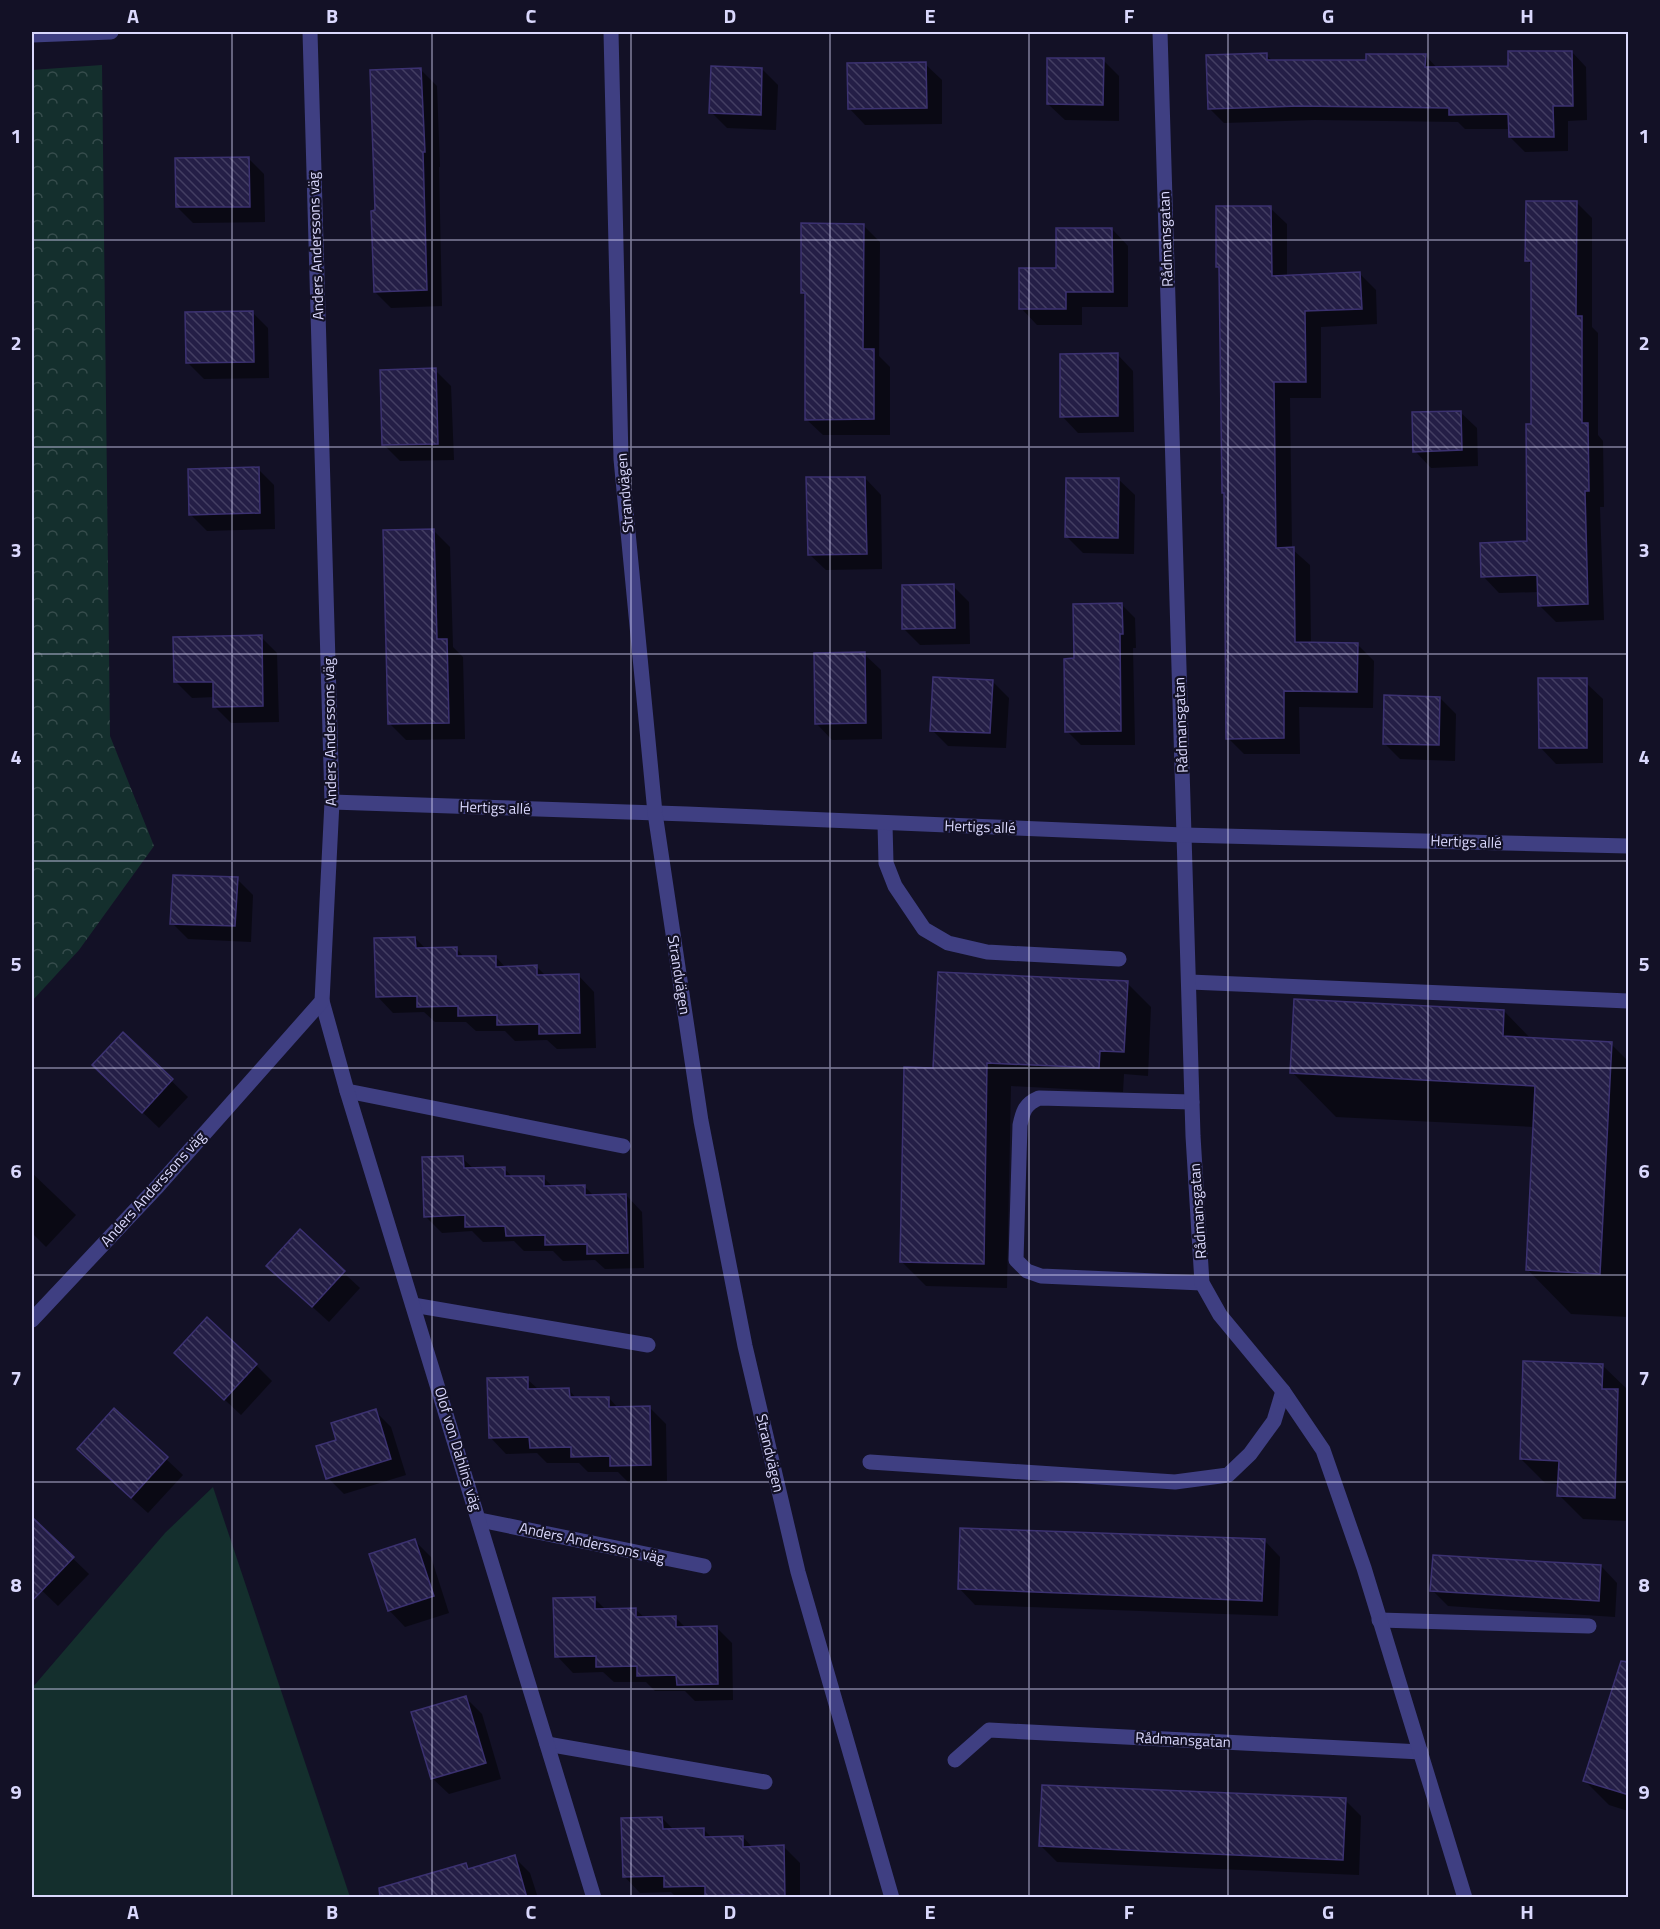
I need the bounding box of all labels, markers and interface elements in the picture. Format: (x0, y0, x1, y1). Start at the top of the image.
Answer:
text: A (127, 0, 139, 31)
text: B (326, 0, 338, 31)
text: C (526, 0, 537, 31)
text: D (724, 0, 736, 31)
text: E (924, 0, 936, 31)
text: F (1124, 0, 1135, 31)
text: G (1322, 0, 1334, 31)
text: H (1520, 0, 1534, 31)
text: 1 (10, 120, 22, 151)
text: 1 (1638, 120, 1650, 151)
street label: Anders Anderssons väg (301, 171, 330, 320)
street label: Rådmansgatan (1152, 191, 1179, 287)
text: 2 (10, 327, 22, 358)
text: 2 (1638, 327, 1650, 358)
street label: Strandvägen (610, 452, 639, 534)
text: 3 (10, 534, 22, 565)
text: 3 (1638, 534, 1650, 565)
street label: Anders Anderssons väg (317, 657, 342, 806)
street label: Rådmansgatan (1167, 677, 1194, 773)
text: 4 (10, 741, 22, 772)
text: 4 (1638, 741, 1650, 772)
street label: Hertigs allé (459, 795, 531, 820)
street label: Hertigs allé (944, 814, 1016, 839)
street label: Hertigs allé (1430, 829, 1502, 854)
street label: Strandvägen (662, 934, 697, 1016)
text: 5 (10, 948, 22, 979)
text: 5 (1638, 948, 1650, 979)
street label: Anders Anderssons väg (95, 1126, 211, 1251)
text: 6 (10, 1155, 22, 1186)
text: 6 (1638, 1155, 1650, 1186)
street label: Rådmansgatan (1183, 1162, 1212, 1260)
text: 7 (10, 1362, 22, 1393)
text: 7 (1638, 1362, 1650, 1393)
street label: Olof von Dahlins väg (429, 1384, 488, 1514)
street label: Strandvägen (750, 1411, 791, 1494)
street label: Anders Anderssons väg (517, 1516, 667, 1569)
text: 8 (10, 1569, 22, 1600)
text: 8 (1638, 1569, 1650, 1600)
street label: Rådmansgatan (1135, 1726, 1231, 1753)
text: 9 (10, 1776, 22, 1807)
text: 9 (1638, 1776, 1650, 1807)
text: A (127, 1896, 139, 1927)
text: B (326, 1896, 338, 1927)
text: C (526, 1896, 537, 1927)
text: D (724, 1896, 736, 1927)
text: E (924, 1896, 936, 1927)
text: F (1124, 1896, 1135, 1927)
text: G (1322, 1896, 1334, 1927)
text: H (1520, 1896, 1534, 1927)

